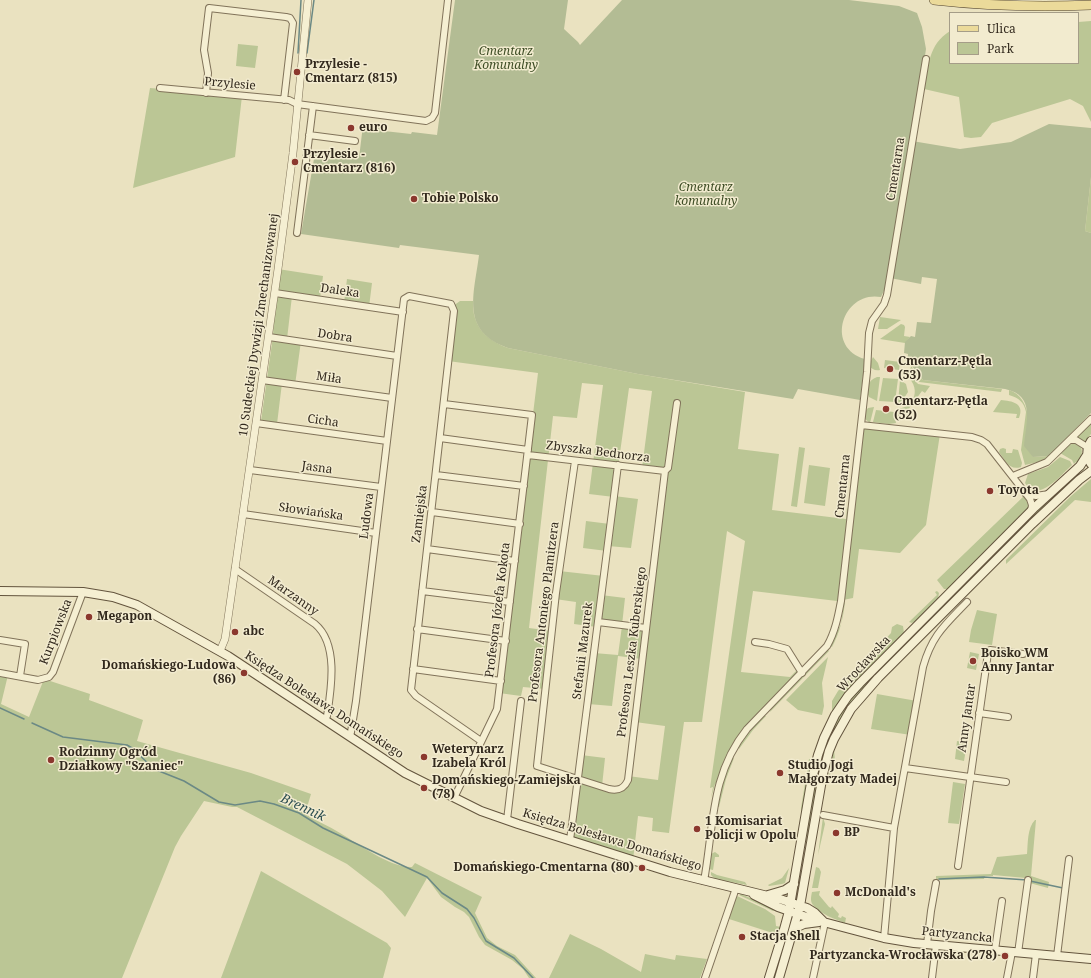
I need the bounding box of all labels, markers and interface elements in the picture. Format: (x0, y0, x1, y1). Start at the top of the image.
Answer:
legend (949, 12, 1079, 64)
text: Ulica (987, 20, 1016, 37)
text: Park (987, 40, 1014, 57)
park label: Cmentarz Komunalny (474, 45, 538, 73)
place label: Przylesie - Cmentarz (815) (305, 58, 397, 86)
marker: Przylesie - Cmentarz (815) (292, 67, 302, 77)
street label: Przylesie (204, 75, 256, 93)
place label: euro (359, 121, 388, 135)
marker: euro (346, 123, 356, 133)
street label: Cmentarna (884, 136, 908, 202)
place label: Przylesie - Cmentarz (816) (303, 148, 395, 176)
marker: Przylesie - Cmentarz (816) (290, 157, 300, 167)
park label: Cmentarz komunalny (675, 181, 737, 209)
place label: Tobie Polsko (422, 192, 499, 206)
marker: Tobie Polsko (409, 194, 419, 204)
street label: 10 Sudeckiej Dywizji Zmechanizowanej (236, 212, 282, 438)
street label: Daleka (319, 281, 361, 301)
street label: Dobra (316, 326, 354, 346)
place label: Cmentarz-Pętla (53) (898, 355, 992, 383)
marker: Cmentarz-Pętla (53) (885, 364, 895, 374)
street label: Miła (315, 369, 343, 387)
place label: Cmentarz-Pętla (52) (894, 395, 988, 423)
marker: Cmentarz-Pętla (52) (881, 404, 891, 414)
street label: Cicha (306, 412, 340, 430)
street label: Zbyszka Bednorza (545, 438, 651, 466)
street label: Cmentarna (832, 453, 854, 519)
street label: Jasna (301, 459, 333, 477)
street label: Zamiejska (409, 484, 431, 544)
place label: Toyota (998, 484, 1039, 498)
marker: Toyota (985, 486, 995, 496)
street label: Ludowa (357, 492, 377, 540)
street label: Słowiańska (278, 500, 344, 524)
street label: Profesora Antoniego Plamitzera (526, 521, 562, 703)
street label: Profesora Józefa Kokota (483, 542, 513, 678)
street label: Profesora Leszka Kuberskiego (614, 566, 650, 738)
street label: Marzanny (265, 573, 321, 619)
street label: Kurpiowska (37, 597, 75, 667)
street label: Stefanii Mazurek (570, 602, 596, 700)
place label: Megapon (97, 610, 152, 624)
marker: Megapon (84, 612, 94, 622)
place label: abc (243, 625, 264, 639)
marker: abc (230, 627, 240, 637)
street label: Wrocławska (834, 633, 894, 695)
place label: Boisko WM Anny Jantar (981, 647, 1054, 675)
street label: Księdza Bolesława Domańskiego (242, 648, 406, 762)
marker: Boisko WM Anny Jantar (968, 656, 978, 666)
place label: Domańskiego-Ludowa (86) (102, 659, 236, 687)
marker: Domańskiego-Ludowa (86) (239, 668, 249, 678)
street label: Anny Jantar (955, 683, 979, 753)
place label: Weterynarz Izabela Król (432, 743, 506, 771)
place label: Rodzinny Ogród Działkowy "Szaniec" (59, 746, 183, 774)
marker: Weterynarz Izabela Król (419, 752, 429, 762)
marker: Rodzinny Ogród Działkowy "Szaniec" (46, 755, 56, 765)
place label: Studio Jogi Małgorzaty Madej (788, 759, 897, 787)
marker: Studio Jogi Małgorzaty Madej (775, 768, 785, 778)
place label: Domańskiego-Zamiejska (78) (432, 774, 581, 802)
marker: Domańskiego-Zamiejska (78) (419, 783, 429, 793)
water label: Brennik (278, 791, 328, 825)
street label: Księdza Bolesława Domańskiego (521, 806, 703, 874)
place label: 1 Komisariat Policji w Opolu (705, 815, 796, 843)
marker: 1 Komisariat Policji w Opolu (692, 824, 702, 834)
place label: BP (844, 826, 860, 840)
marker: BP (831, 828, 841, 838)
place label: Domańskiego-Cmentarna (80) (454, 861, 634, 875)
marker: Domańskiego-Cmentarna (80) (637, 863, 647, 873)
place label: McDonald's (845, 886, 916, 900)
marker: McDonald's (832, 888, 842, 898)
street label: Partyzancka (921, 924, 993, 946)
place label: Stacja Shell (750, 930, 820, 944)
marker: Stacja Shell (737, 932, 747, 942)
place label: Partyzancka-Wrocławska (278) (809, 949, 997, 963)
marker: Partyzancka-Wrocławska (278) (1000, 951, 1010, 961)

